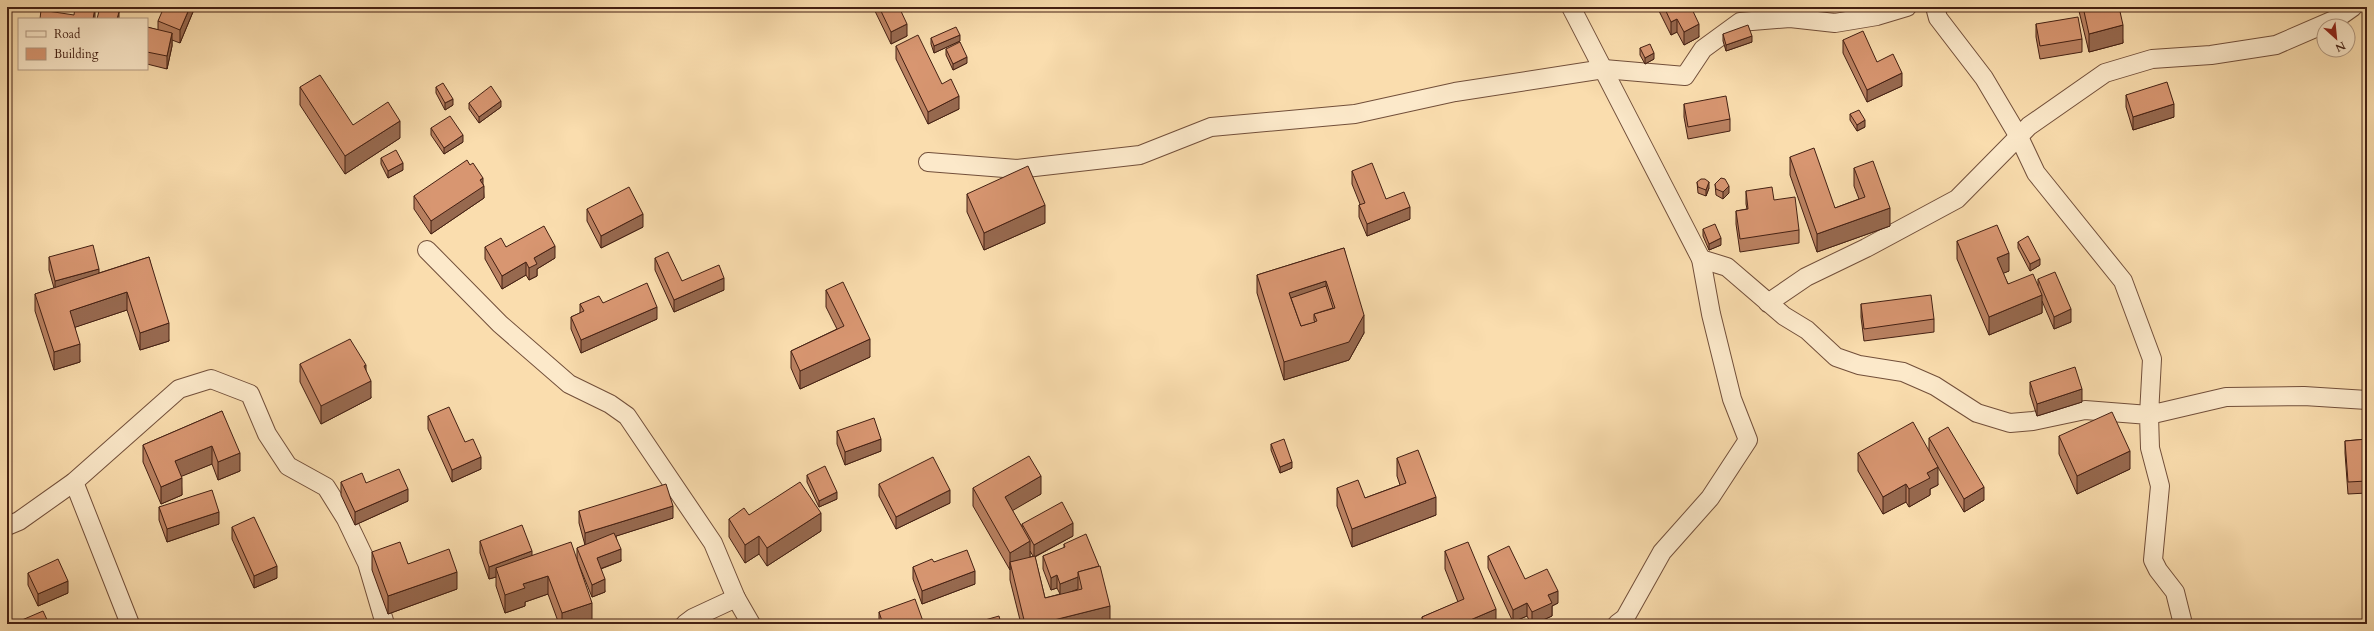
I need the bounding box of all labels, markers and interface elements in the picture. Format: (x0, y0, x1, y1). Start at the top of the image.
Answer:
legend (18, 18, 148, 70)
north arrow (2316, 18, 2356, 58)
text: Road (54, 26, 81, 42)
text: N (2332, 38, 2348, 56)
text: Building (54, 46, 99, 62)

